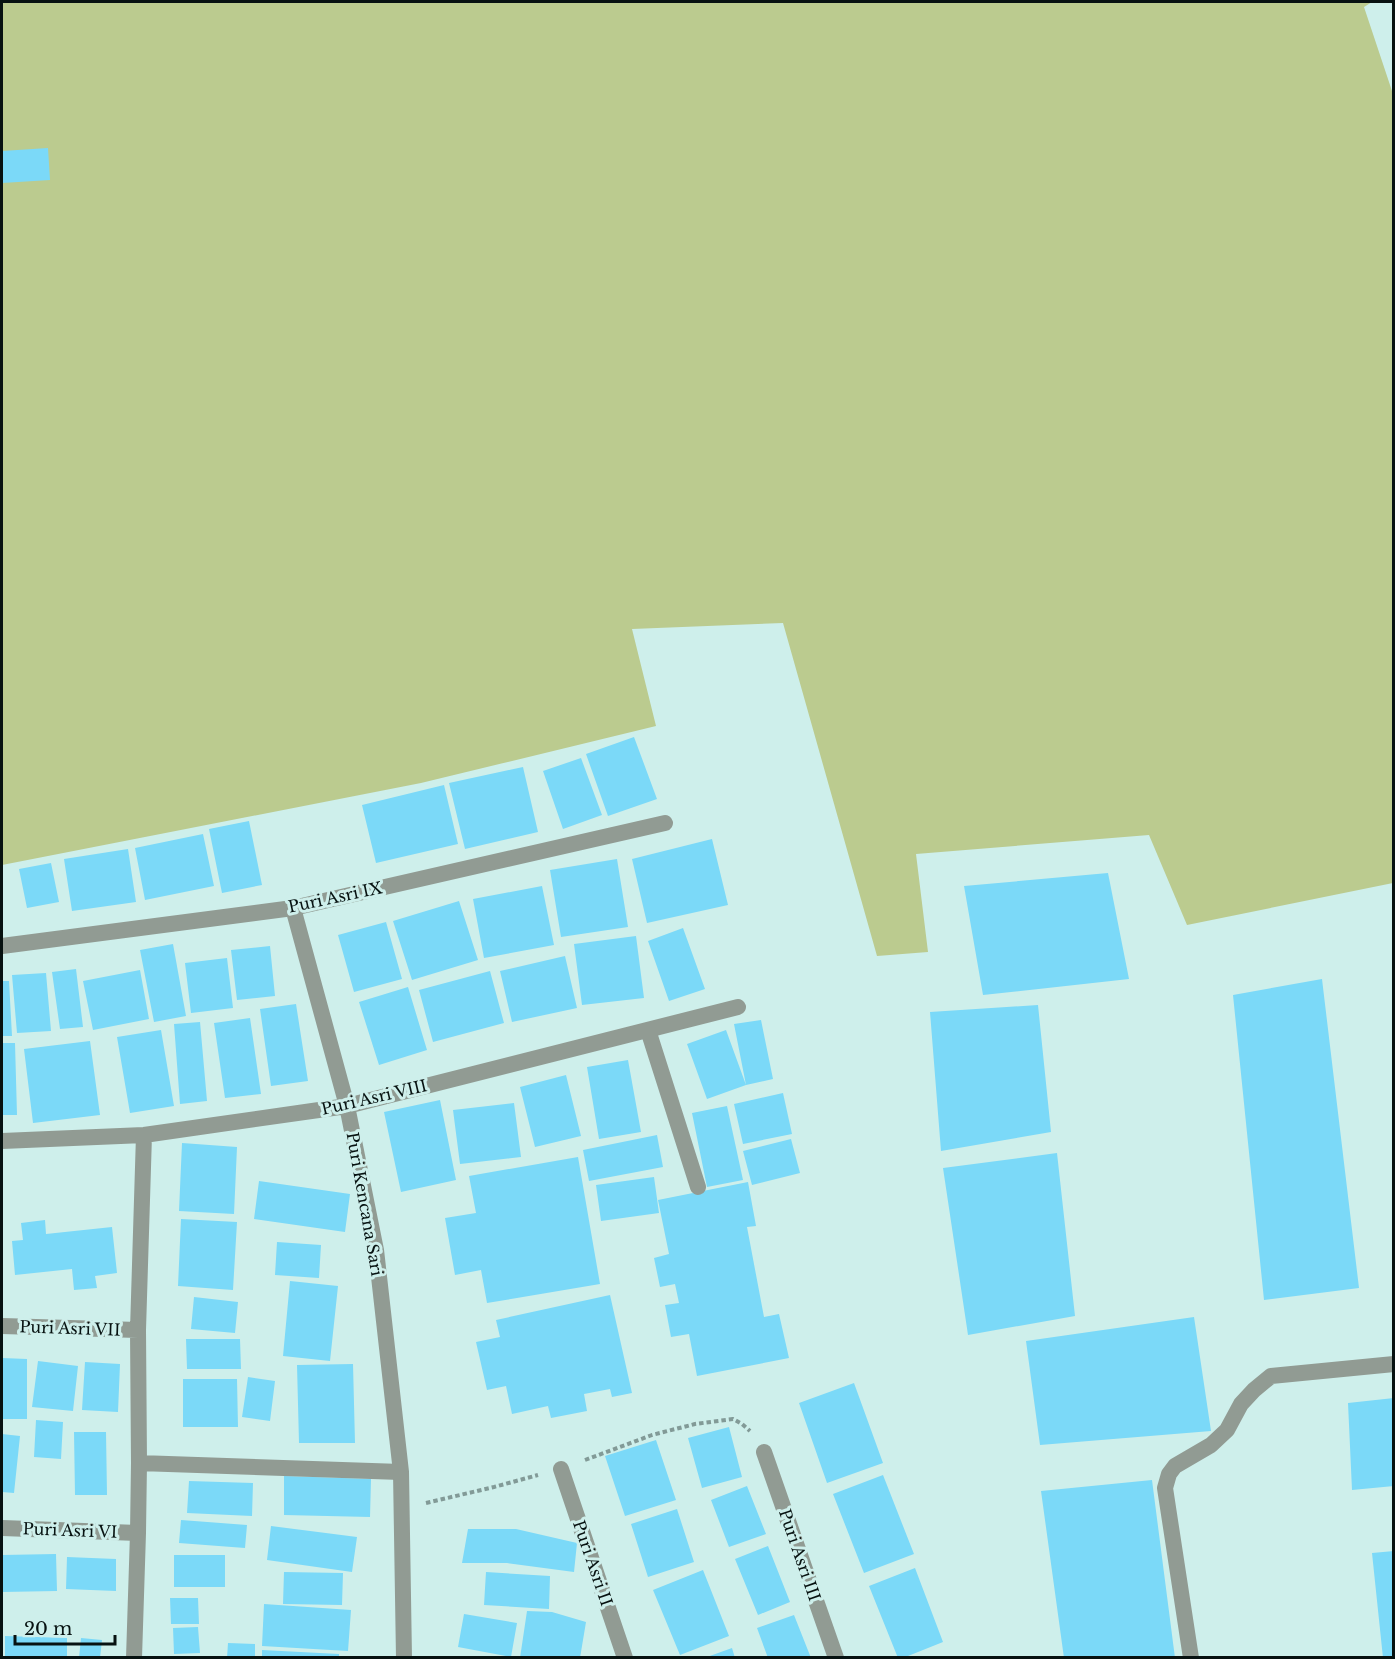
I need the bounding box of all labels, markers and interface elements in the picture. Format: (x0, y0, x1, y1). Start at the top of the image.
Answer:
street label: Puri Asri IX (286, 877, 385, 917)
street label: Puri Asri VIII (319, 1075, 429, 1119)
street label: Puri Kencana Sari (343, 1131, 388, 1278)
street label: Puri Asri VII (19, 1316, 121, 1340)
street label: Puri Asri III (775, 1506, 825, 1604)
street label: Puri Asri VI (22, 1518, 118, 1542)
street label: Puri Asri II (569, 1518, 617, 1608)
scale bar (15, 1608, 116, 1646)
text: 20 m (24, 1618, 72, 1640)

